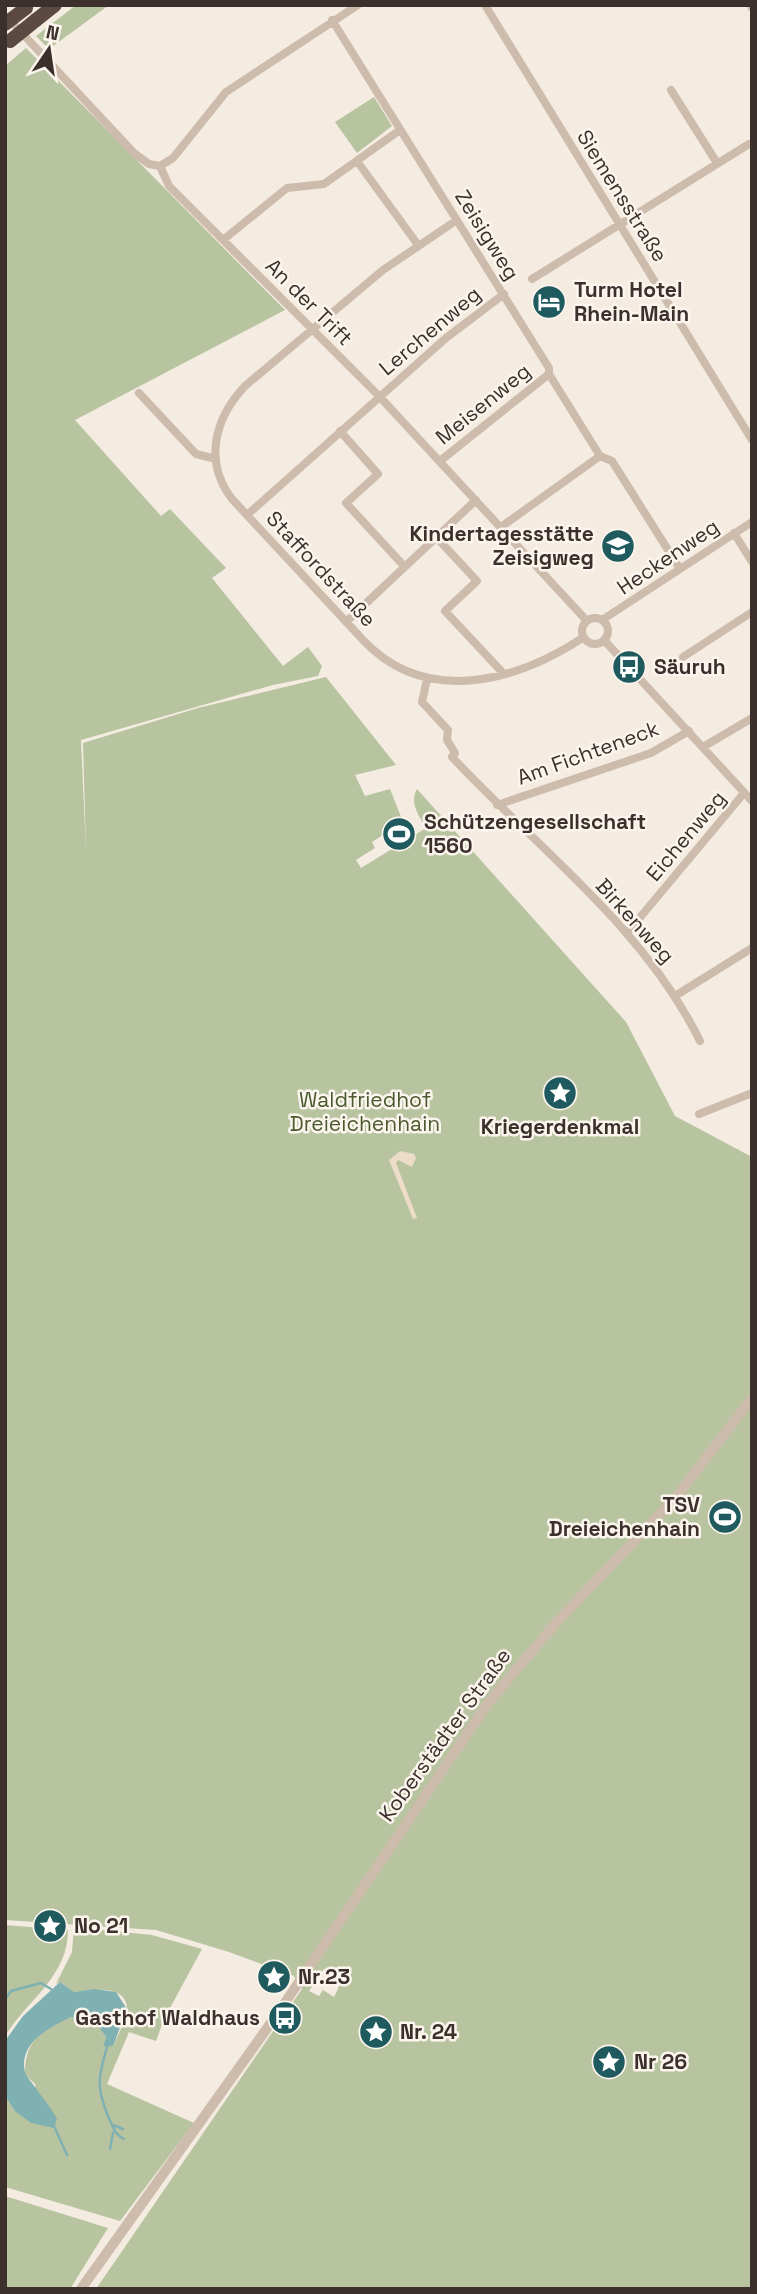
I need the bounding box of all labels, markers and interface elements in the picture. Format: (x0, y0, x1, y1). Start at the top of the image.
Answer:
north arrow (14, 14, 84, 84)
text: N (44, 19, 62, 47)
street label: Siemensstraße (571, 125, 674, 267)
street label: Zeisigweg (449, 184, 526, 285)
street label: An der Trift (260, 252, 359, 351)
place label: Turm Hotel Rhein-Main (574, 276, 689, 327)
street label: Lerchenweg (373, 280, 486, 381)
hotel icon: Turm Hotel Rhein-Main (530, 283, 568, 321)
street label: Meisenweg (430, 357, 536, 450)
street label: Staffordstraße (261, 505, 382, 632)
street label: Heckenweg (612, 513, 724, 601)
place label: Kindertagesstätte Zeisigweg (409, 520, 594, 571)
school or university icon: Kindertagesstätte Zeisigweg (599, 527, 637, 565)
bus stop icon: Säuruh (610, 648, 648, 686)
place label: Säuruh (654, 653, 726, 680)
street label: Am Fichteneck (513, 714, 663, 791)
street label: Eichenweg (640, 785, 731, 887)
place label: Schützengesellschaft 1560 (424, 808, 646, 859)
sports icon: Schützengesellschaft 1560 (380, 815, 418, 853)
street label: Birkenweg (590, 872, 681, 969)
place icon: Kriegerdenkmal (541, 1074, 579, 1112)
park label: Waldfriedhof Dreieichenhain (290, 1086, 440, 1137)
place label: Kriegerdenkmal (481, 1113, 639, 1140)
place label: TSV Dreieichenhain (549, 1491, 700, 1542)
sports icon: TSV Dreieichenhain (706, 1498, 744, 1536)
street label: Koberstädter Straße (373, 1643, 517, 1827)
place icon: No 21 (31, 1907, 69, 1945)
place label: No 21 (74, 1912, 128, 1939)
place icon: Nr.23 (255, 1958, 293, 1996)
place label: Nr.23 (298, 1963, 350, 1990)
bus stop icon: Gasthof Waldhaus (266, 1999, 304, 2037)
place label: Gasthof Waldhaus (75, 2004, 260, 2031)
place icon: Nr. 24 (357, 2013, 395, 2051)
place label: Nr. 24 (400, 2018, 457, 2045)
place icon: Nr 26 (590, 2043, 628, 2081)
place label: Nr 26 (634, 2048, 687, 2075)

